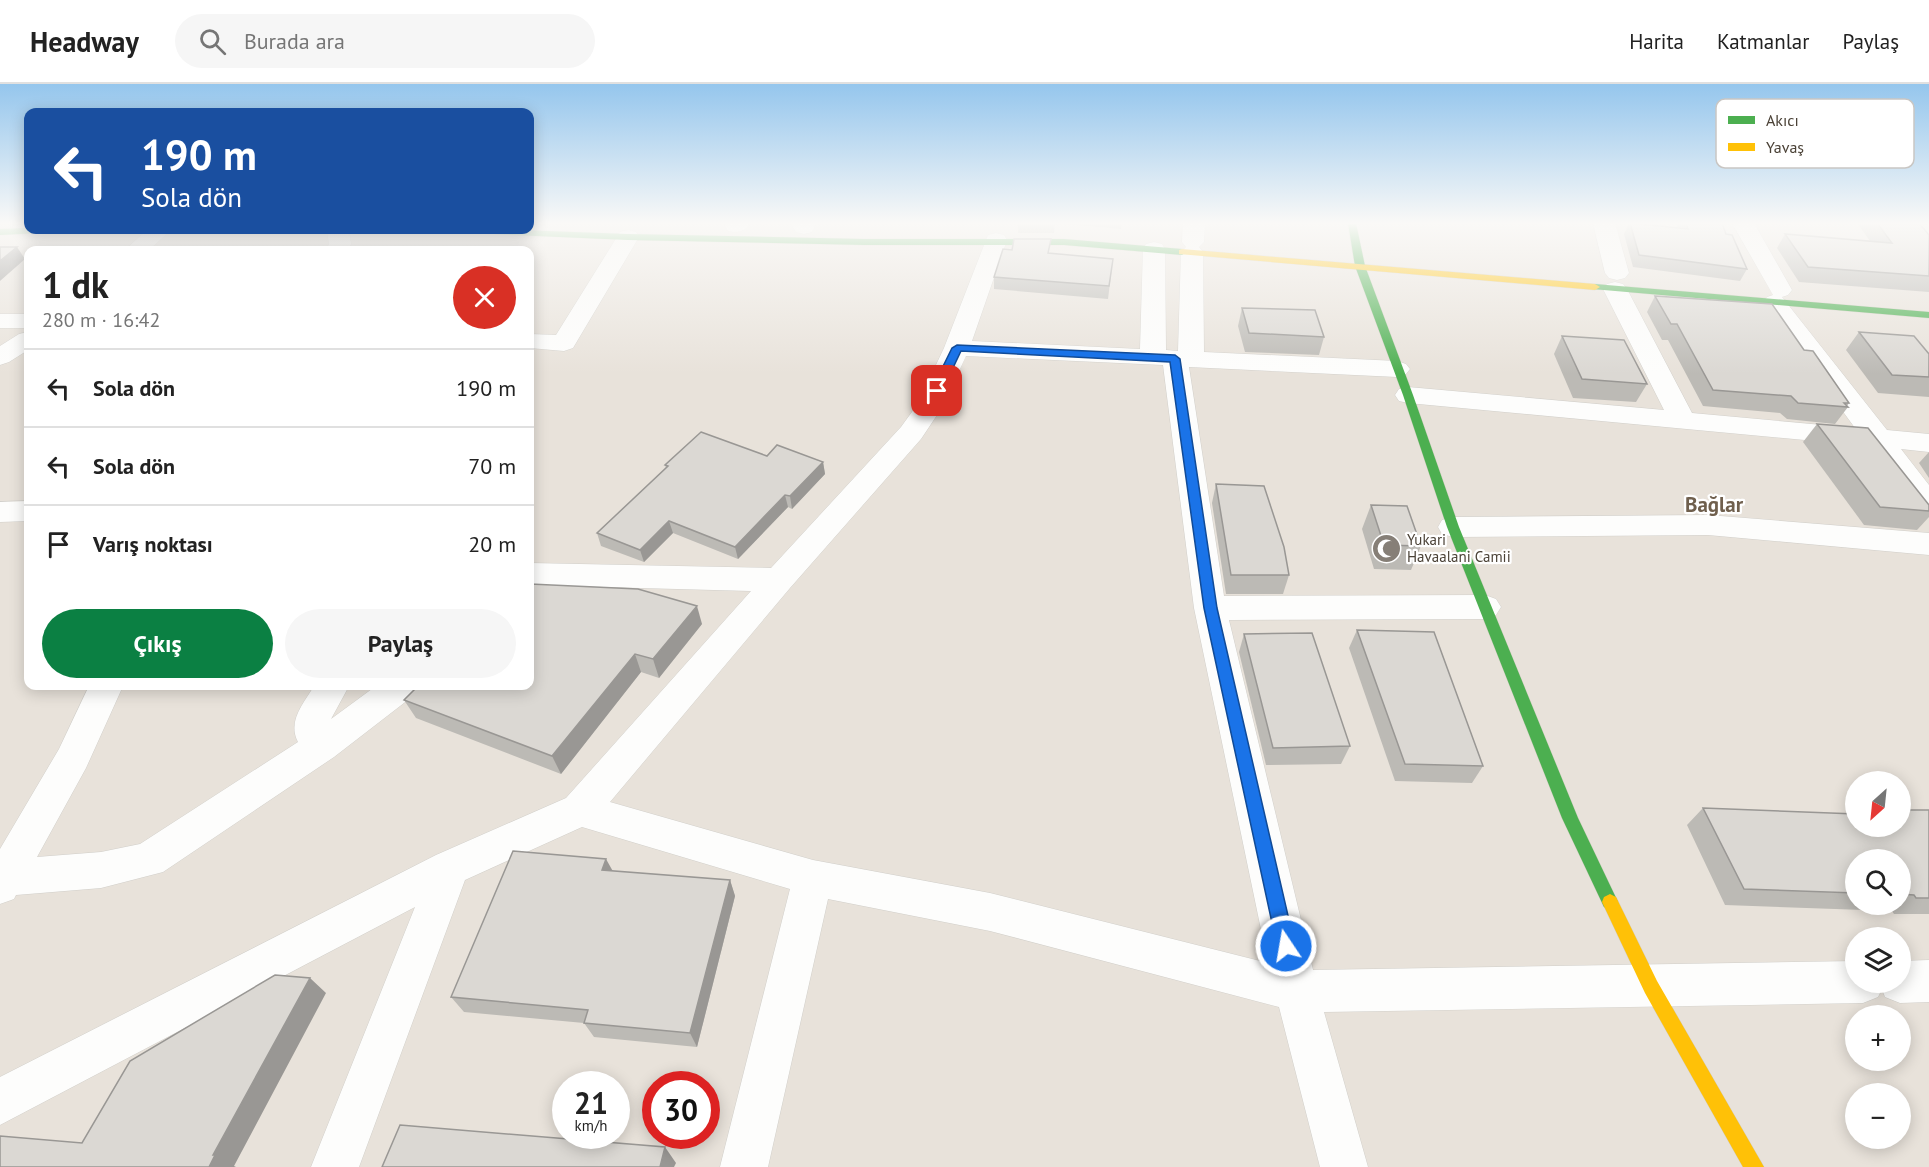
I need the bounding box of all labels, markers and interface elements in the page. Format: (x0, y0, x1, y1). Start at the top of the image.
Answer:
search box (175, 14, 595, 68)
text: Headway (30, 23, 139, 60)
icon: search (196, 25, 229, 58)
text: Burada ara (244, 27, 345, 55)
text: Harita (1629, 28, 1684, 55)
text: Katmanlar (1717, 28, 1809, 55)
text: Paylaş (1842, 28, 1899, 55)
legend (1716, 99, 1914, 168)
text: Akıcı (1766, 110, 1799, 130)
text: 190 m (141, 127, 257, 182)
icon: left (42, 132, 120, 210)
text: Yavaş (1766, 137, 1804, 157)
text: Sola dön (141, 180, 242, 214)
text: 1 dk (42, 261, 109, 308)
button: close (453, 266, 516, 329)
text: 280 m · 16:42 (42, 307, 160, 333)
pin (911, 365, 962, 416)
icon: left (42, 372, 75, 405)
text: Sola dön (93, 374, 175, 402)
text: 190 m (456, 374, 516, 402)
icon: arrive (920, 374, 953, 407)
icon: left (42, 450, 75, 483)
text: Sola dön (93, 452, 175, 480)
text: 70 m (468, 452, 516, 480)
district label: Bağlar (1685, 491, 1744, 518)
icon: arrive (42, 528, 75, 561)
text: Varış noktası (93, 530, 213, 558)
text: 20 m (468, 530, 516, 558)
place label: Yukari Havaalani Camii (1407, 530, 1511, 566)
mosque icon: Yukari Havaalani Camii (1370, 533, 1402, 565)
button: Çıkış (42, 609, 273, 678)
button: Paylaş (285, 609, 516, 678)
north arrow (1845, 771, 1911, 837)
map controls (1845, 771, 1911, 1149)
button: search (1845, 849, 1911, 915)
position arrow (1254, 914, 1318, 978)
button: layers (1845, 927, 1911, 993)
button: + (1845, 1005, 1911, 1071)
speed limit sign: 30 (642, 1071, 720, 1149)
text: 21 (574, 1083, 608, 1122)
button: − (1845, 1083, 1911, 1149)
text: km/h (575, 1116, 607, 1135)

